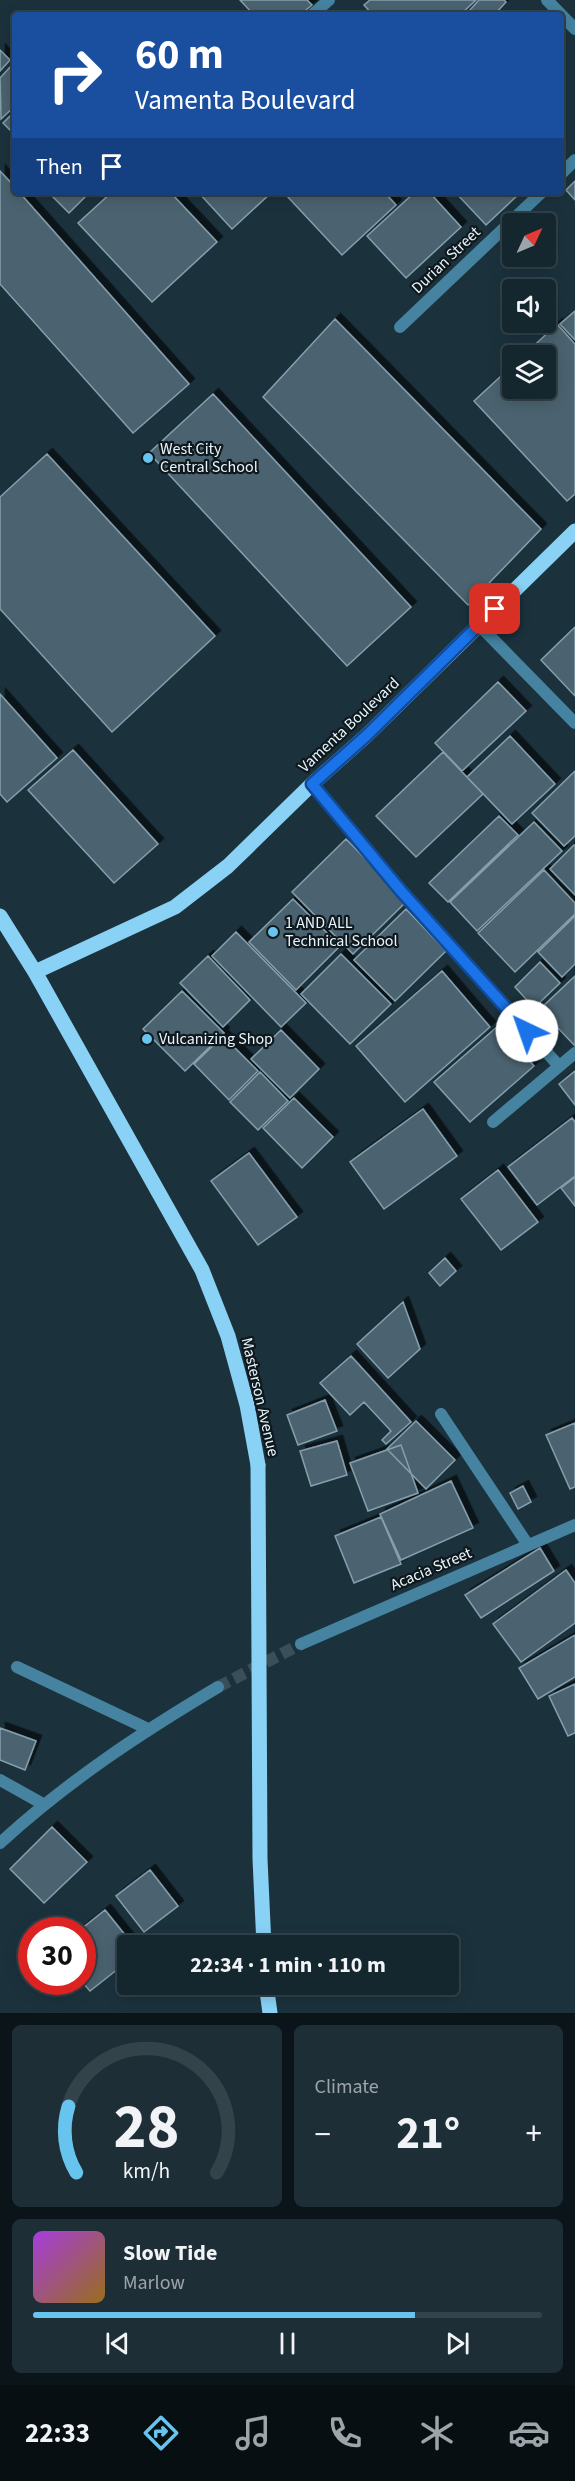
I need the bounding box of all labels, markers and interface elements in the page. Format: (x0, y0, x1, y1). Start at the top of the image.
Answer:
text: 60 m (135, 25, 224, 85)
icon: right (36, 36, 114, 114)
text: Vamenta Boulevard (135, 81, 355, 120)
icon: arrive (95, 150, 128, 183)
text: Then (36, 151, 83, 183)
north arrow (502, 213, 556, 267)
map controls (502, 213, 556, 399)
street label: Durian Street (407, 221, 486, 299)
button: sound (502, 279, 556, 333)
button: layers (502, 345, 556, 399)
place label: West City Central School (160, 438, 258, 478)
marker: West City Central School (141, 451, 155, 465)
pin (469, 583, 520, 634)
icon: arrive (478, 592, 511, 625)
street label: Vamenta Boulevard (294, 672, 404, 778)
place label: 1 AND ALL Technical School (285, 912, 398, 952)
marker: 1 AND ALL Technical School (266, 925, 280, 939)
position arrow (495, 999, 559, 1063)
place label: Vulcanizing Shop (159, 1028, 273, 1050)
marker: Vulcanizing Shop (140, 1032, 154, 1046)
street label: Masterson Avenue (236, 1335, 284, 1459)
street label: Acacia Street (387, 1542, 476, 1596)
speed limit sign: 30 (18, 1917, 96, 1995)
text: 22:34 · 1 min · 110 m (190, 1949, 386, 1981)
text: Climate (315, 2073, 379, 2101)
text: 28 (114, 2083, 180, 2172)
text: 21° (396, 2102, 460, 2166)
text: − (315, 2111, 331, 2158)
text: + (526, 2111, 542, 2158)
text: km/h (123, 2156, 171, 2187)
text: Slow Tide (123, 2237, 217, 2269)
text: Marlow (123, 2269, 185, 2297)
icon: previous (101, 2327, 134, 2360)
icon: pause (271, 2327, 304, 2360)
icon: next (441, 2327, 474, 2360)
icon: directions (140, 2412, 182, 2454)
icon: music (232, 2412, 274, 2454)
icon: phone (324, 2412, 366, 2454)
icon: climate (416, 2412, 458, 2454)
icon: car (508, 2412, 550, 2454)
text: 22:33 (25, 2414, 90, 2453)

